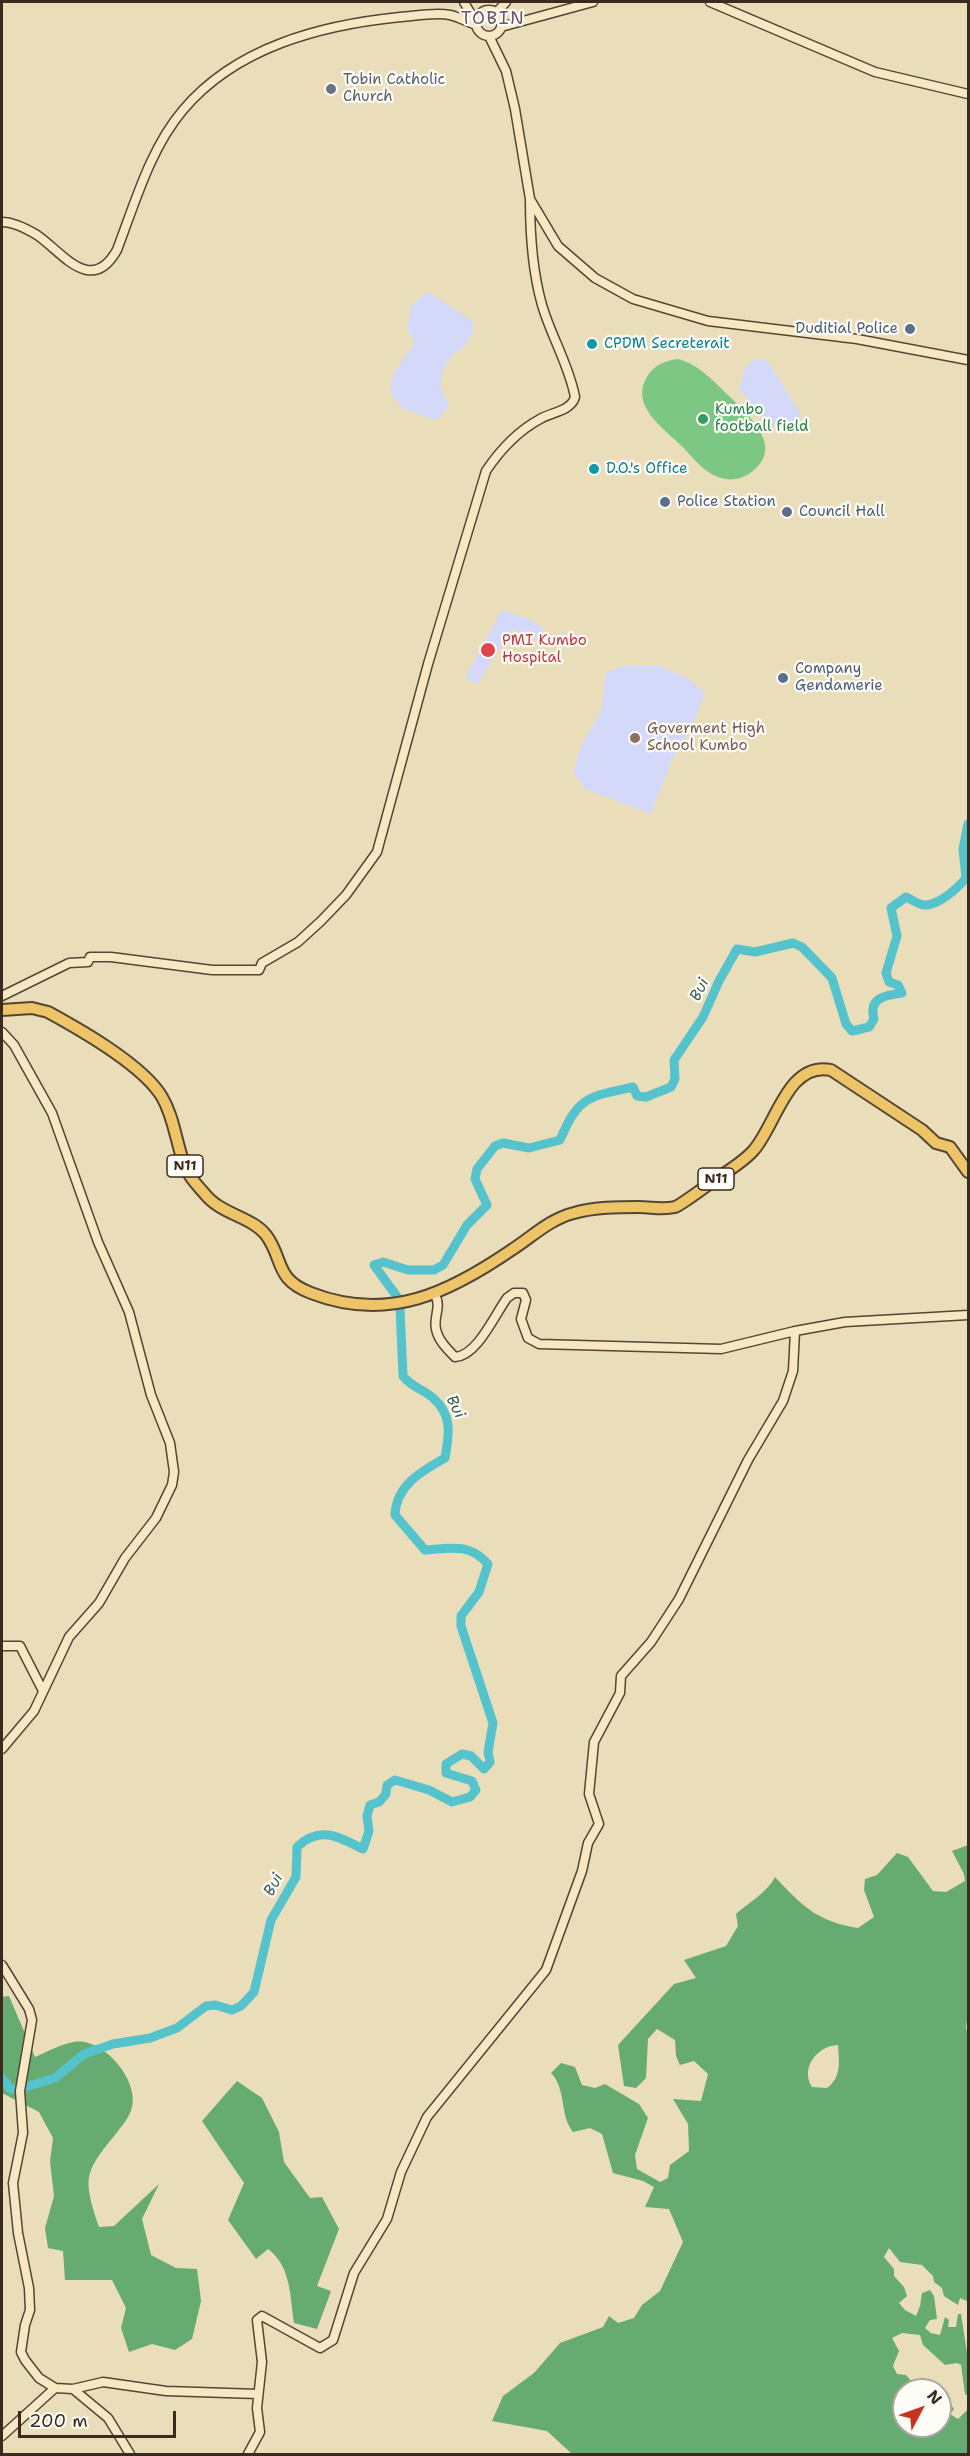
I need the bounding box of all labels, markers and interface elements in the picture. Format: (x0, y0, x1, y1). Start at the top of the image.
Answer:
district label: TOBIN (461, 8, 525, 30)
place label: Tobin Catholic Church (343, 71, 445, 106)
marker: Tobin Catholic Church (324, 82, 338, 96)
place label: Duditial Police (795, 320, 898, 338)
marker: Duditial Police (903, 322, 917, 336)
place label: CPDM Secreterait (604, 335, 730, 353)
marker: CPDM Secreterait (585, 337, 599, 351)
place label: Kumbo football field (715, 401, 809, 436)
marker: Kumbo football field (696, 412, 710, 426)
place label: D.O.'s Office (606, 460, 688, 478)
marker: D.O.'s Office (587, 462, 601, 476)
place label: Police Station (677, 493, 776, 511)
marker: Police Station (658, 495, 672, 509)
place label: Council Hall (799, 503, 885, 521)
marker: Council Hall (780, 505, 794, 519)
place label: PMI Kumbo Hospital (502, 632, 587, 667)
marker: PMI Kumbo Hospital (479, 641, 497, 659)
place label: Company Gendamerie (795, 660, 883, 695)
marker: Company Gendamerie (776, 671, 790, 685)
place label: Goverment High School Kumbo (647, 720, 765, 755)
marker: Goverment High School Kumbo (628, 731, 642, 745)
water label: Bui (686, 975, 714, 1005)
road number: N11 (167, 1155, 203, 1177)
road number: N11 (698, 1168, 734, 1190)
water label: Bui (441, 1392, 469, 1422)
water label: Bui (260, 1870, 288, 1900)
north arrow (892, 2378, 952, 2438)
text: N (922, 2385, 947, 2409)
scale bar (21, 2399, 178, 2437)
text: 200 m (29, 2409, 88, 2433)

